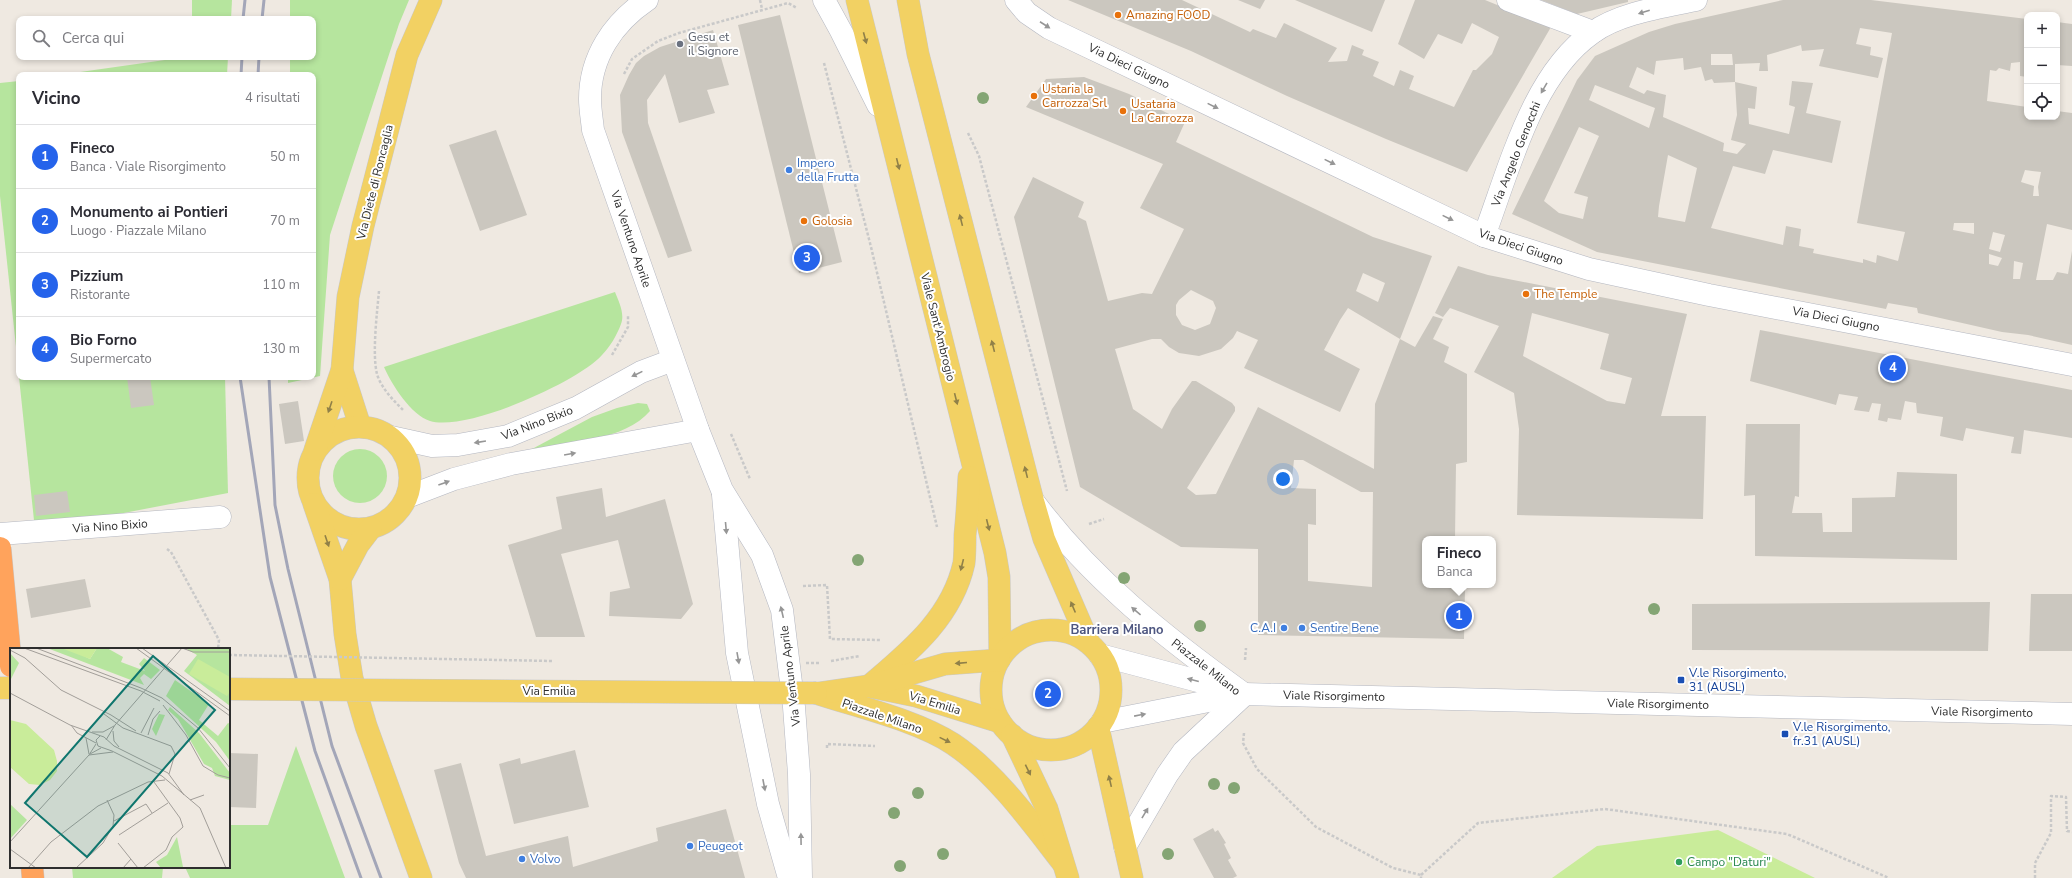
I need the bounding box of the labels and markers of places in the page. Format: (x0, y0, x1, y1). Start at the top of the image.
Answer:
place label: Amazing FOOD (1126, 7, 1210, 23)
marker: Amazing FOOD (1113, 10, 1123, 20)
place label: Gesu et il Signore (688, 29, 739, 59)
marker: Gesu et il Signore (675, 39, 685, 49)
place label: Ustaria la Carrozza Srl (1042, 81, 1108, 111)
marker: Ustaria la Carrozza Srl (1029, 91, 1039, 101)
place label: Usataria La Carrozza (1131, 96, 1194, 126)
marker: Usataria La Carrozza (1118, 106, 1128, 116)
place label: Impero della Frutta (797, 155, 859, 185)
marker: Impero della Frutta (784, 165, 794, 175)
place label: Golosia (812, 213, 852, 229)
marker: Golosia (799, 216, 809, 226)
pin: 3 (794, 243, 820, 273)
place label: The Temple (1534, 286, 1597, 302)
marker: The Temple (1521, 289, 1531, 299)
pin: 4 (1880, 353, 1906, 383)
pin: 1 (1446, 601, 1472, 631)
place label: C.A.I (1250, 620, 1276, 636)
place label: Sentire Bene (1310, 620, 1379, 636)
marker: C.A.I (1279, 623, 1289, 633)
marker: Sentire Bene (1297, 623, 1307, 633)
place label: V.le Risorgimento, 31 (AUSL) (1688, 665, 1786, 695)
marker: V.le Risorgimento, 31 (AUSL) (1676, 675, 1686, 685)
pin: 2 (1035, 679, 1061, 709)
place label: V.le Risorgimento, fr.31 (AUSL) (1792, 719, 1890, 749)
marker: V.le Risorgimento, fr.31 (AUSL) (1780, 729, 1790, 739)
place label: Peugeot (698, 838, 743, 854)
marker: Peugeot (685, 841, 695, 851)
place label: Volvo (529, 851, 561, 867)
marker: Volvo (517, 854, 527, 864)
place label: Campo "Daturi" (1687, 854, 1771, 870)
marker: Campo "Daturi" (1674, 857, 1684, 867)

